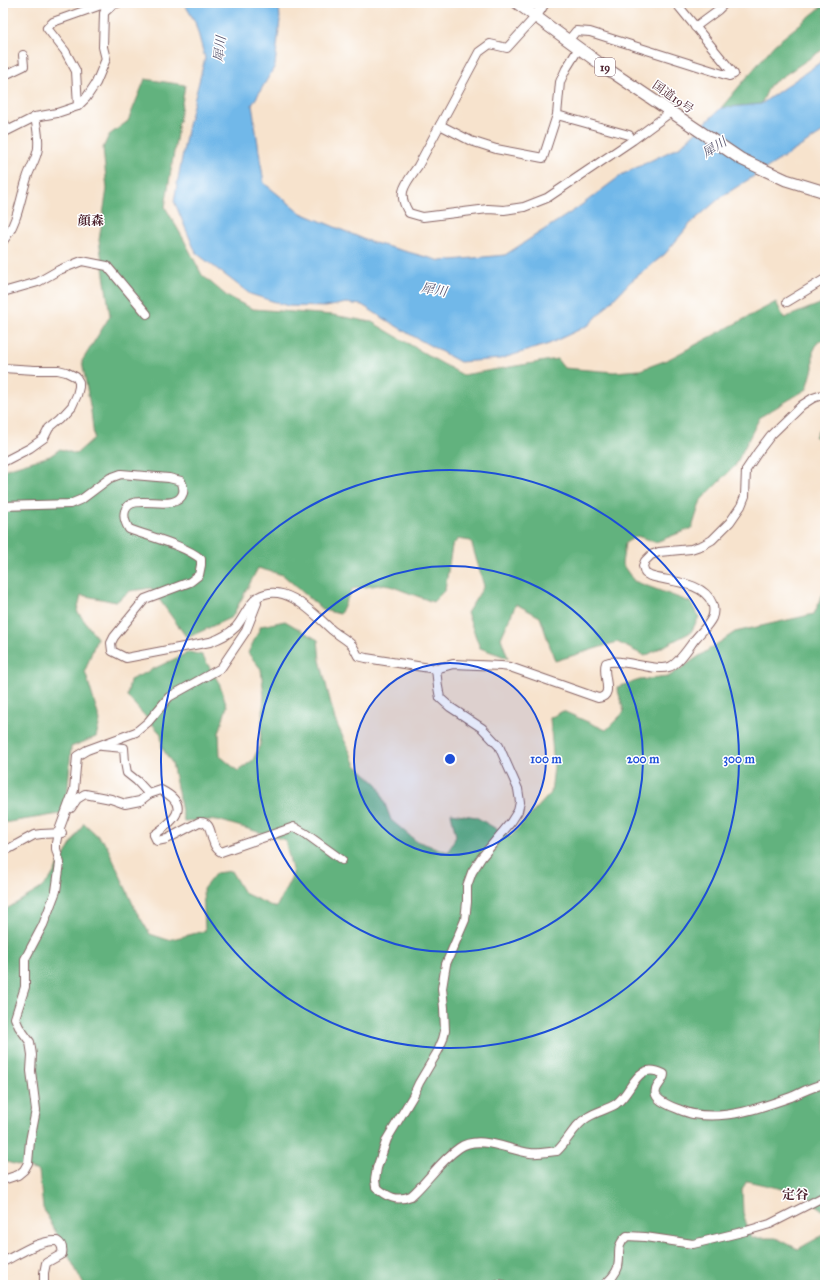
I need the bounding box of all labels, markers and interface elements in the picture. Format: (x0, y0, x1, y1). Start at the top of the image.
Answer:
water label: 犀川 (210, 33, 230, 63)
road number: 19 (595, 58, 615, 76)
street label: 国道19号 (650, 78, 696, 116)
water label: 犀川 (699, 133, 731, 162)
district label: 顔森 (78, 213, 104, 229)
water label: 犀川 (420, 280, 450, 300)
centre of rings (443, 752, 457, 766)
text: 100 m (530, 752, 563, 766)
text: 200 m (627, 752, 660, 766)
text: 300 m (723, 752, 756, 767)
district label: 定谷 (782, 1187, 809, 1203)

